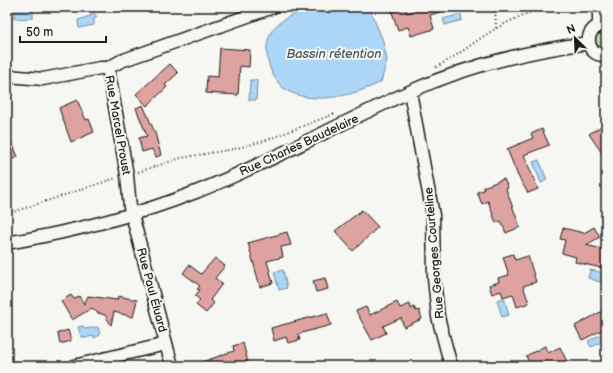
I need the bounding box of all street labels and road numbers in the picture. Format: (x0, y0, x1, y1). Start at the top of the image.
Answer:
street label: Rue Marcel Proust (101, 74, 134, 176)
street label: Rue Charles Baudelaire (237, 111, 361, 180)
street label: Rue Georges Courteline (421, 187, 448, 319)
street label: Rue Paul Éluard (133, 246, 171, 334)

